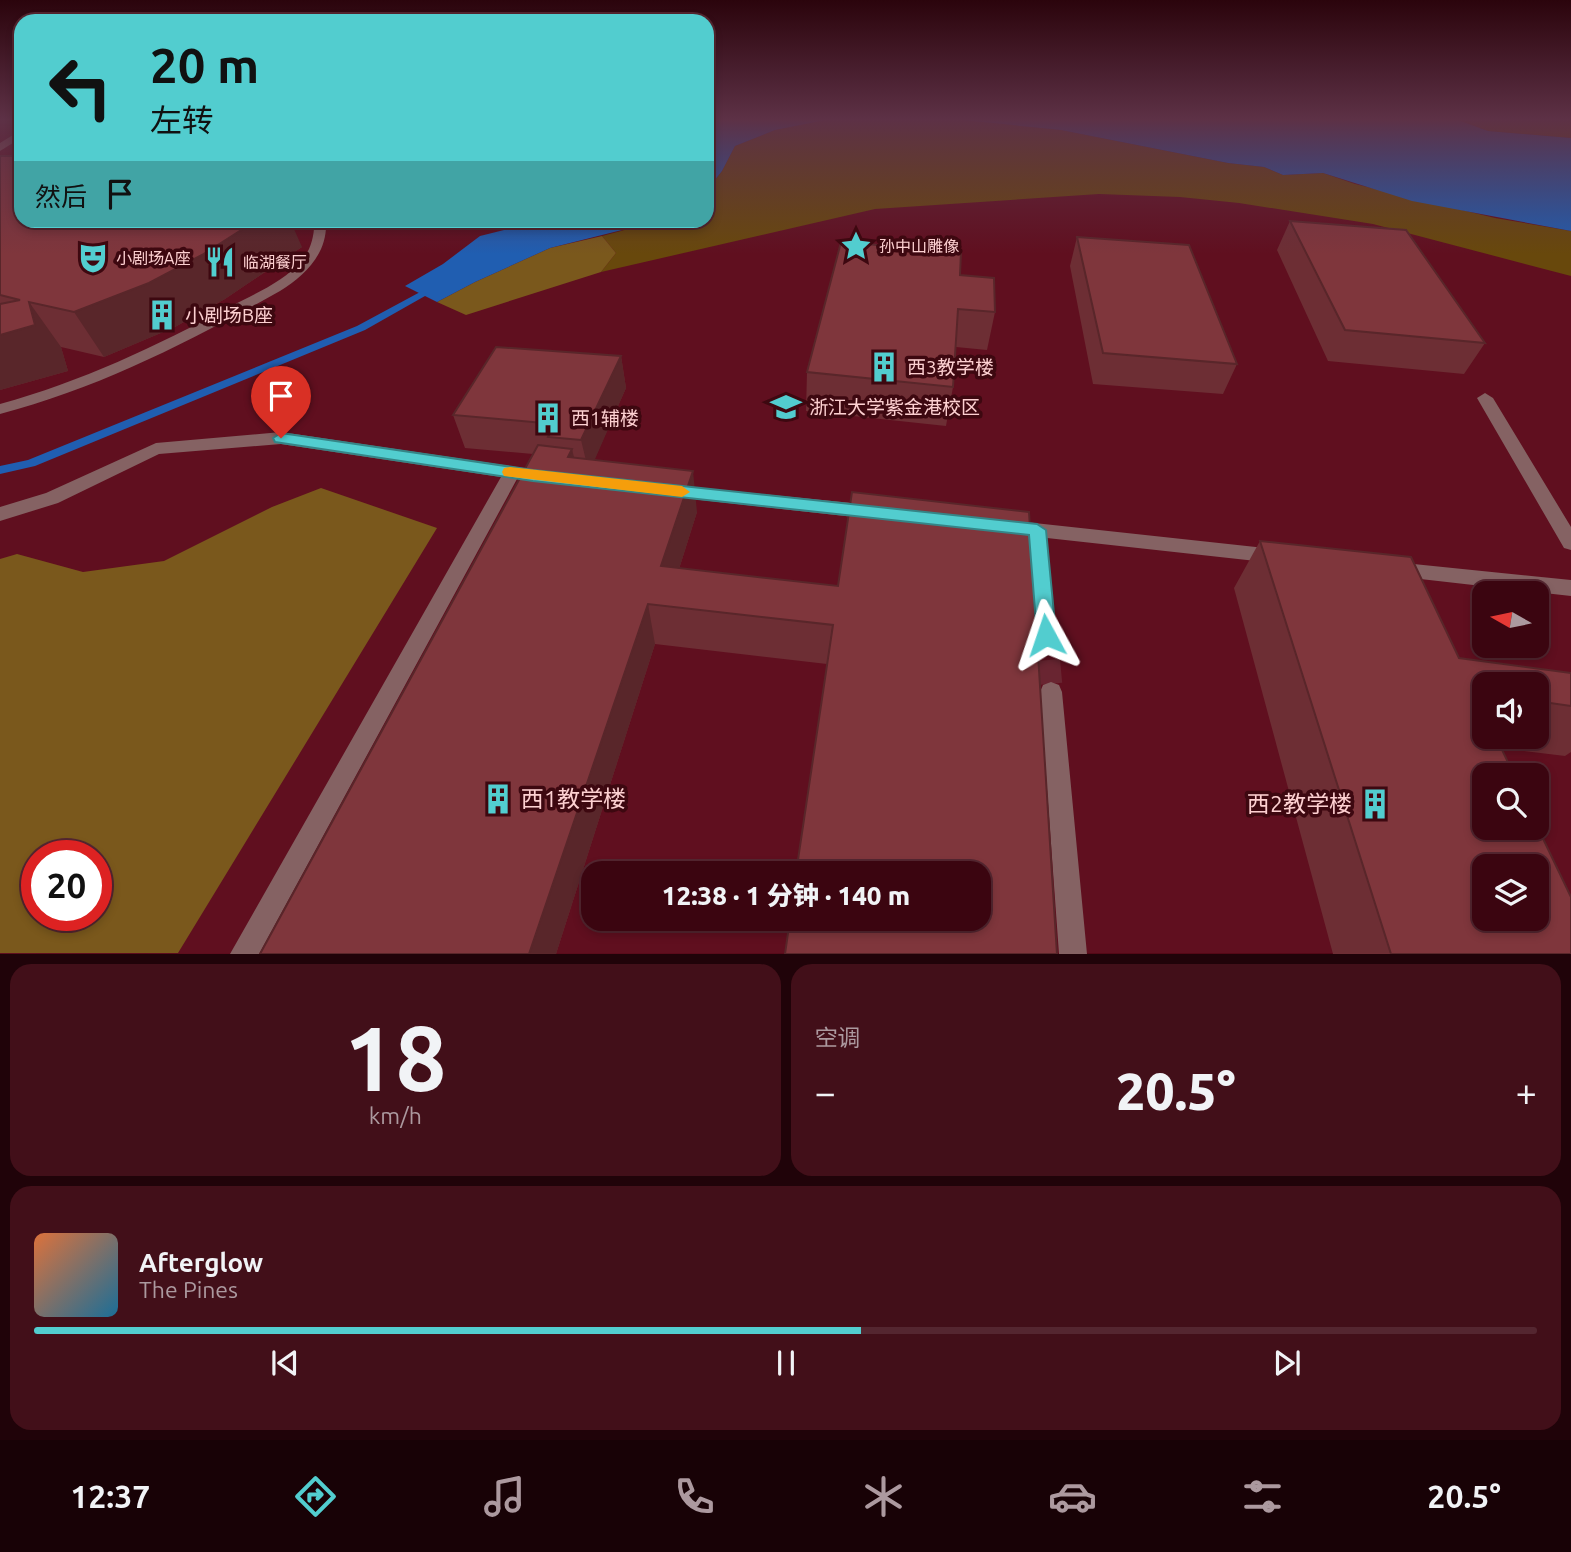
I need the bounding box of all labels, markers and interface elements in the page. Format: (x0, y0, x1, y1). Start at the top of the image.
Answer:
text: 20 m (150, 37, 259, 92)
icon: left (35, 42, 126, 133)
text: 左转 (150, 102, 214, 138)
icon: arrive (101, 175, 139, 213)
text: 然后 (35, 182, 87, 211)
place icon: 孙中山雕像 (839, 229, 873, 263)
place label: 孙中山雕像 (879, 237, 959, 255)
theatre icon: 小剧场A座 (76, 241, 110, 275)
restaurant icon: 临湖餐厅 (203, 245, 237, 279)
place label: 小剧场A座 (116, 249, 190, 267)
place label: 临湖餐厅 (243, 253, 307, 271)
building icon: 小剧场B座 (145, 298, 179, 332)
place label: 小剧场B座 (185, 304, 273, 326)
building icon: 西3教学楼 (867, 350, 901, 384)
place label: 西3教学楼 (907, 356, 994, 378)
pin (251, 366, 311, 438)
icon: arrive (262, 377, 300, 415)
school or university icon: 浙江大学紫金港校区 (769, 390, 803, 424)
place label: 浙江大学紫金港校区 (809, 396, 980, 418)
building icon: 西1辅楼 (531, 401, 565, 435)
place label: 西1辅楼 (571, 407, 639, 429)
north arrow (1472, 581, 1549, 658)
map controls (1472, 581, 1549, 931)
position arrow (1009, 598, 1083, 672)
button: sound (1472, 672, 1549, 749)
button: search (1472, 763, 1549, 840)
building icon: 西1教学楼 (481, 782, 515, 816)
place label: 西1教学楼 (521, 786, 626, 811)
building icon: 西2教学楼 (1358, 787, 1392, 821)
place label: 西2教学楼 (1247, 791, 1352, 816)
speed limit sign: 20 (21, 840, 112, 931)
button: layers (1472, 854, 1549, 931)
text: 12:38 · 1 分钟 · 140 m (662, 881, 910, 910)
text: 18 (344, 1006, 447, 1108)
text: 空调 (815, 1025, 861, 1050)
text: 20.5° (1116, 1062, 1236, 1120)
text: − (815, 1071, 836, 1113)
text: + (1516, 1071, 1537, 1113)
text: km/h (369, 1103, 422, 1128)
text: Afterglow (139, 1248, 263, 1277)
text: The Pines (139, 1277, 238, 1302)
icon: previous (266, 1344, 304, 1382)
icon: pause (767, 1344, 805, 1382)
icon: next (1268, 1344, 1306, 1382)
icon: directions (291, 1472, 340, 1521)
icon: music (480, 1472, 529, 1521)
icon: phone (670, 1472, 719, 1521)
icon: climate (859, 1472, 908, 1521)
icon: car (1048, 1472, 1097, 1521)
icon: filters (1238, 1472, 1287, 1521)
text: 12:37 (70, 1478, 150, 1514)
text: 20.5° (1427, 1478, 1501, 1514)

